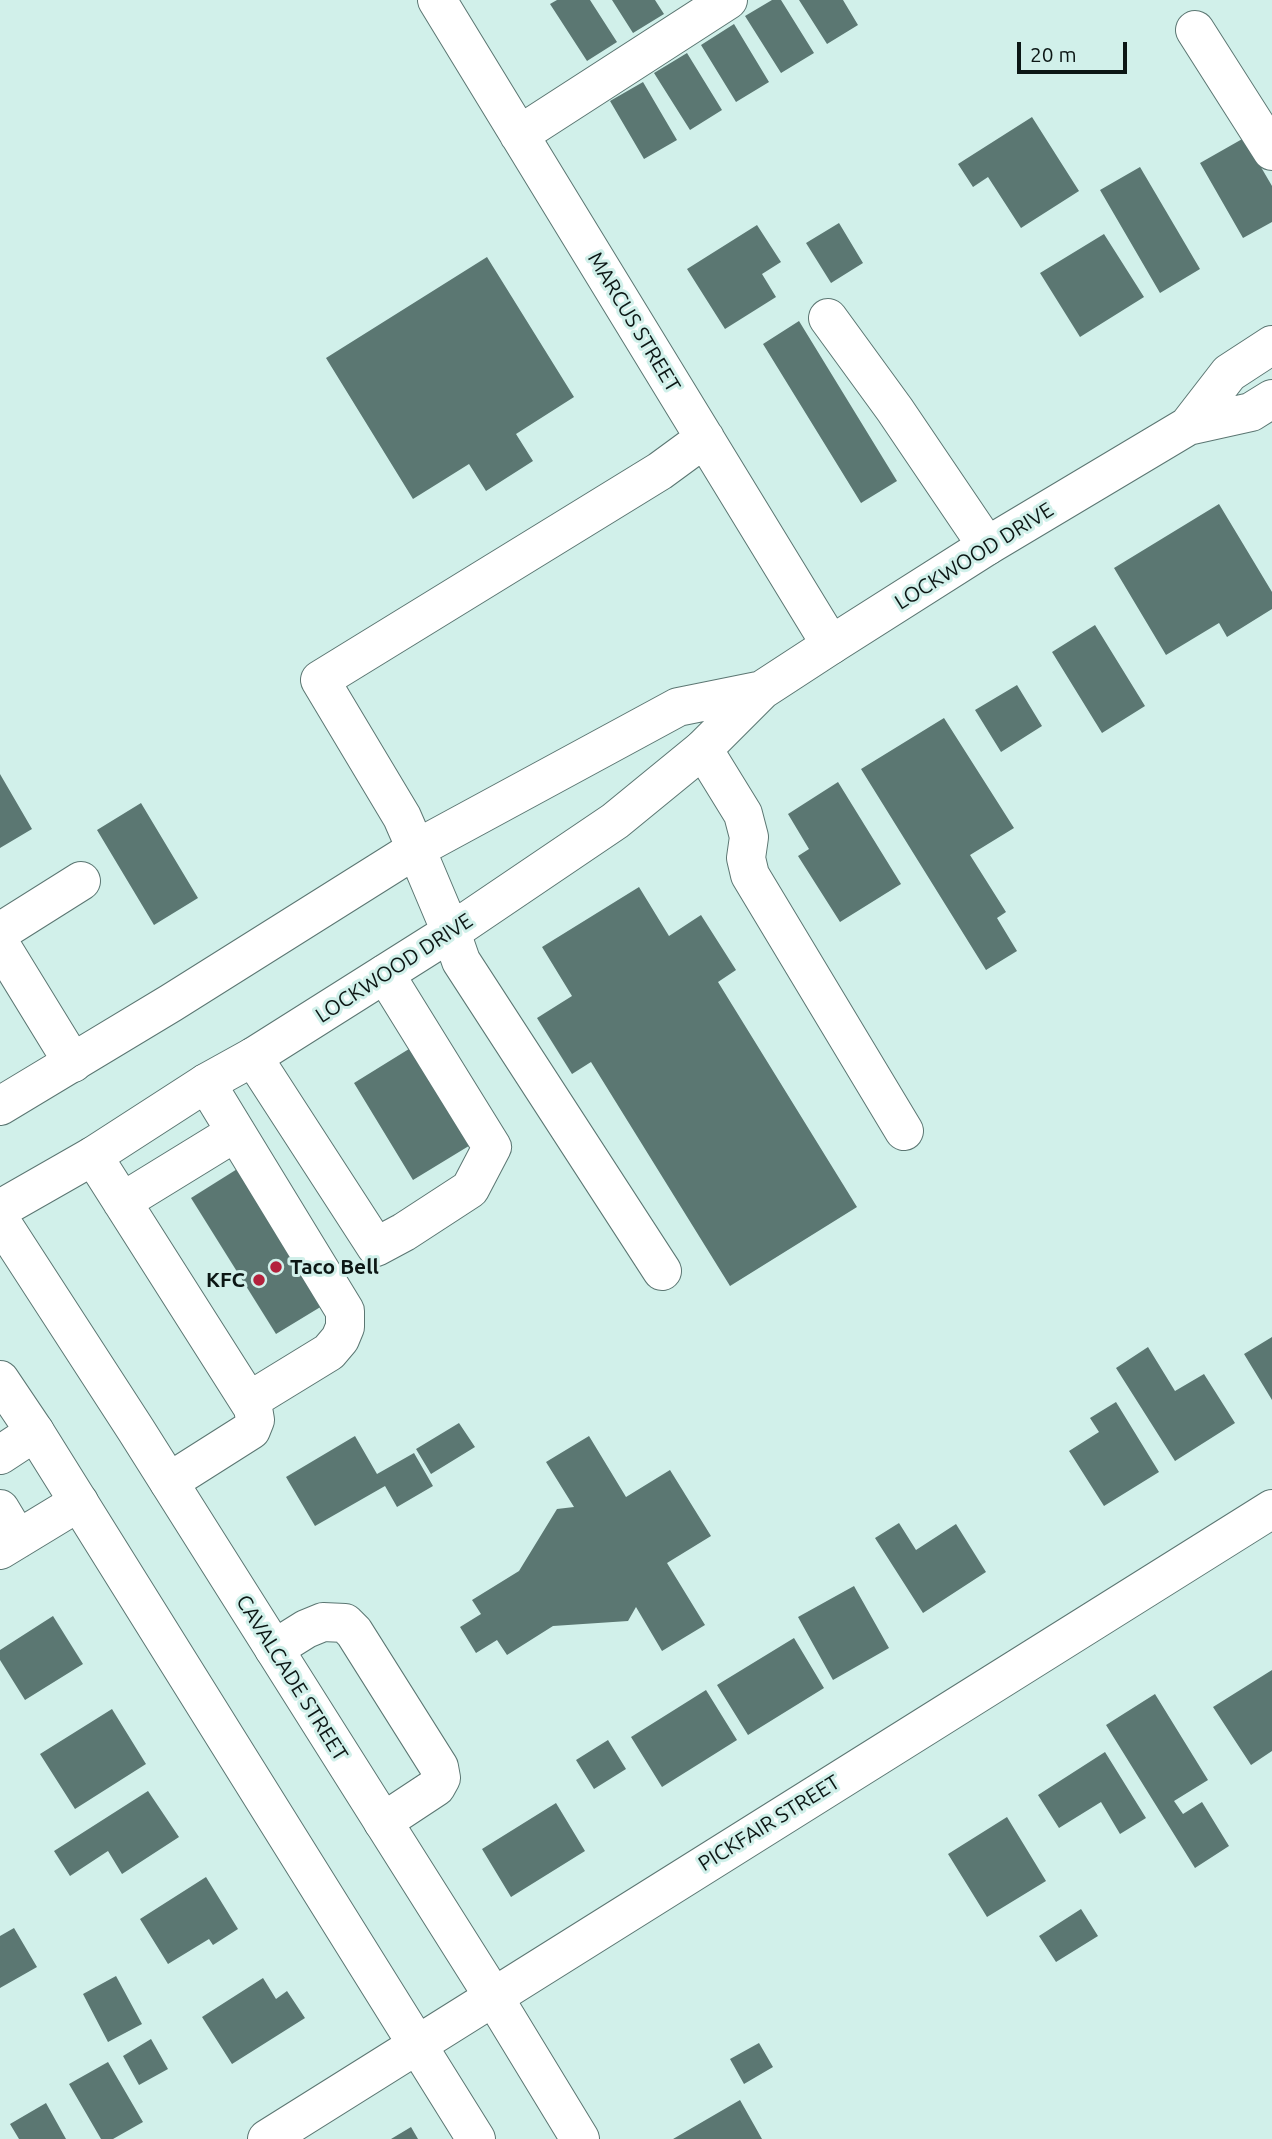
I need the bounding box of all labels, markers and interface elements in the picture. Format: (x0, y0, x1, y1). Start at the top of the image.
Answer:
scale bar (1020, 28, 1130, 72)
text: 20 m (1030, 42, 1077, 66)
street label: MARCUS STREET (582, 247, 686, 397)
street label: LOCKWOOD DRIVE (890, 497, 1058, 615)
street label: LOCKWOOD DRIVE (311, 908, 477, 1028)
place label: Taco Bell (290, 1254, 379, 1280)
marker: Taco Bell (268, 1259, 284, 1275)
place label: KFC (206, 1267, 245, 1293)
marker: KFC (251, 1272, 267, 1288)
street label: CAVALCADE STREET (231, 1590, 353, 1766)
street label: PICKFAIR STREET (694, 1769, 844, 1877)

